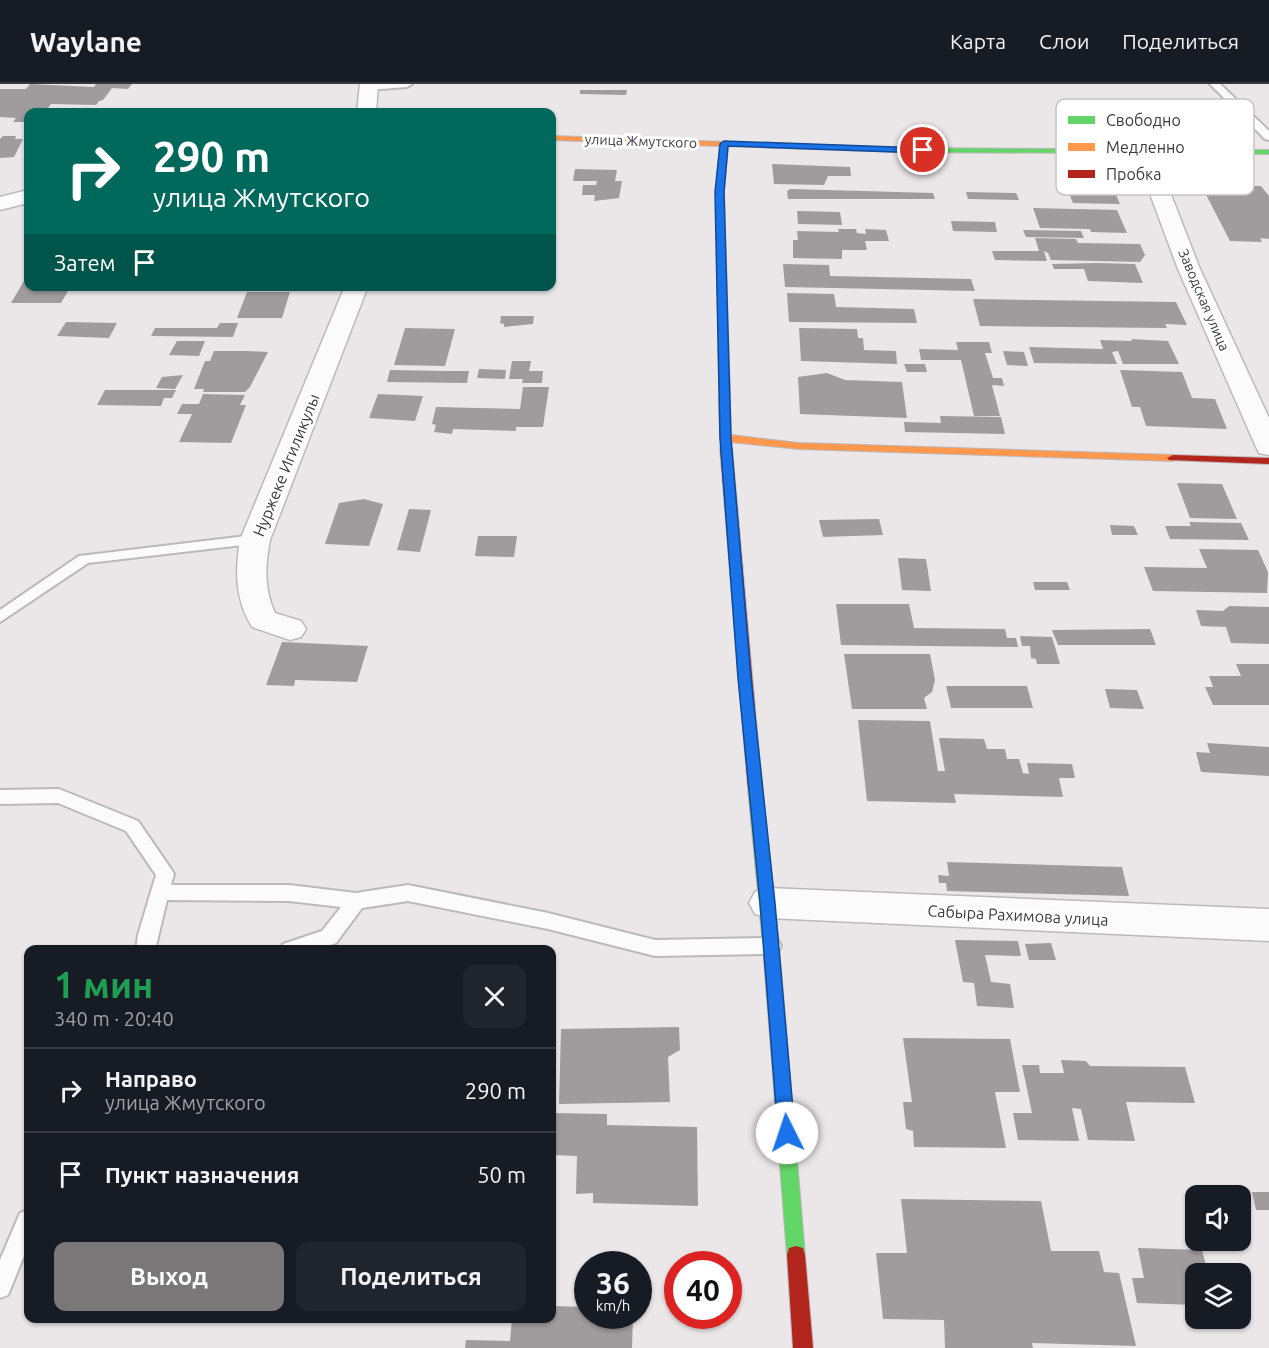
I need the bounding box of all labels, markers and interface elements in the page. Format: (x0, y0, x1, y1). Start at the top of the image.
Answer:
text: Waylane (30, 26, 142, 57)
text: Карта (950, 29, 1006, 53)
text: Слои (1039, 29, 1089, 53)
text: Поделиться (1122, 29, 1239, 53)
legend (1056, 99, 1254, 195)
text: Свободно (1106, 111, 1181, 129)
pin (897, 124, 948, 175)
street label: улица Жмутского (584, 131, 698, 151)
icon: right (54, 132, 132, 210)
text: 290 m (153, 133, 270, 180)
icon: arrive (906, 133, 939, 166)
text: Медленно (1106, 138, 1185, 156)
text: Пробка (1106, 165, 1162, 183)
text: улица Жмутского (153, 182, 370, 212)
icon: arrive (128, 246, 161, 279)
street label: Заводская улица (1175, 247, 1233, 353)
text: Затем (54, 250, 116, 275)
street label: Нуржеке Игиликулы (249, 391, 323, 539)
street label: Сабыра Рахимова улица (927, 901, 1109, 929)
text: 1 мин (54, 964, 153, 1005)
button: close (463, 965, 526, 1028)
text: 340 m · 20:40 (54, 1007, 174, 1030)
text: Направо (105, 1066, 197, 1091)
icon: right (54, 1074, 87, 1107)
text: 290 m (465, 1078, 526, 1103)
text: улица Жмутского (105, 1091, 266, 1114)
position arrow (755, 1101, 819, 1165)
icon: arrive (54, 1158, 87, 1191)
text: Пункт назначения (105, 1162, 299, 1187)
text: 50 m (477, 1162, 526, 1187)
map controls (1185, 1185, 1251, 1329)
button: sound (1185, 1185, 1251, 1251)
button: Выход (54, 1242, 284, 1311)
button: Поделиться (296, 1242, 526, 1311)
speed limit sign: 40 (664, 1251, 742, 1329)
button: layers (1185, 1263, 1251, 1329)
text: 36 (596, 1266, 630, 1300)
text: km/h (596, 1297, 630, 1314)

